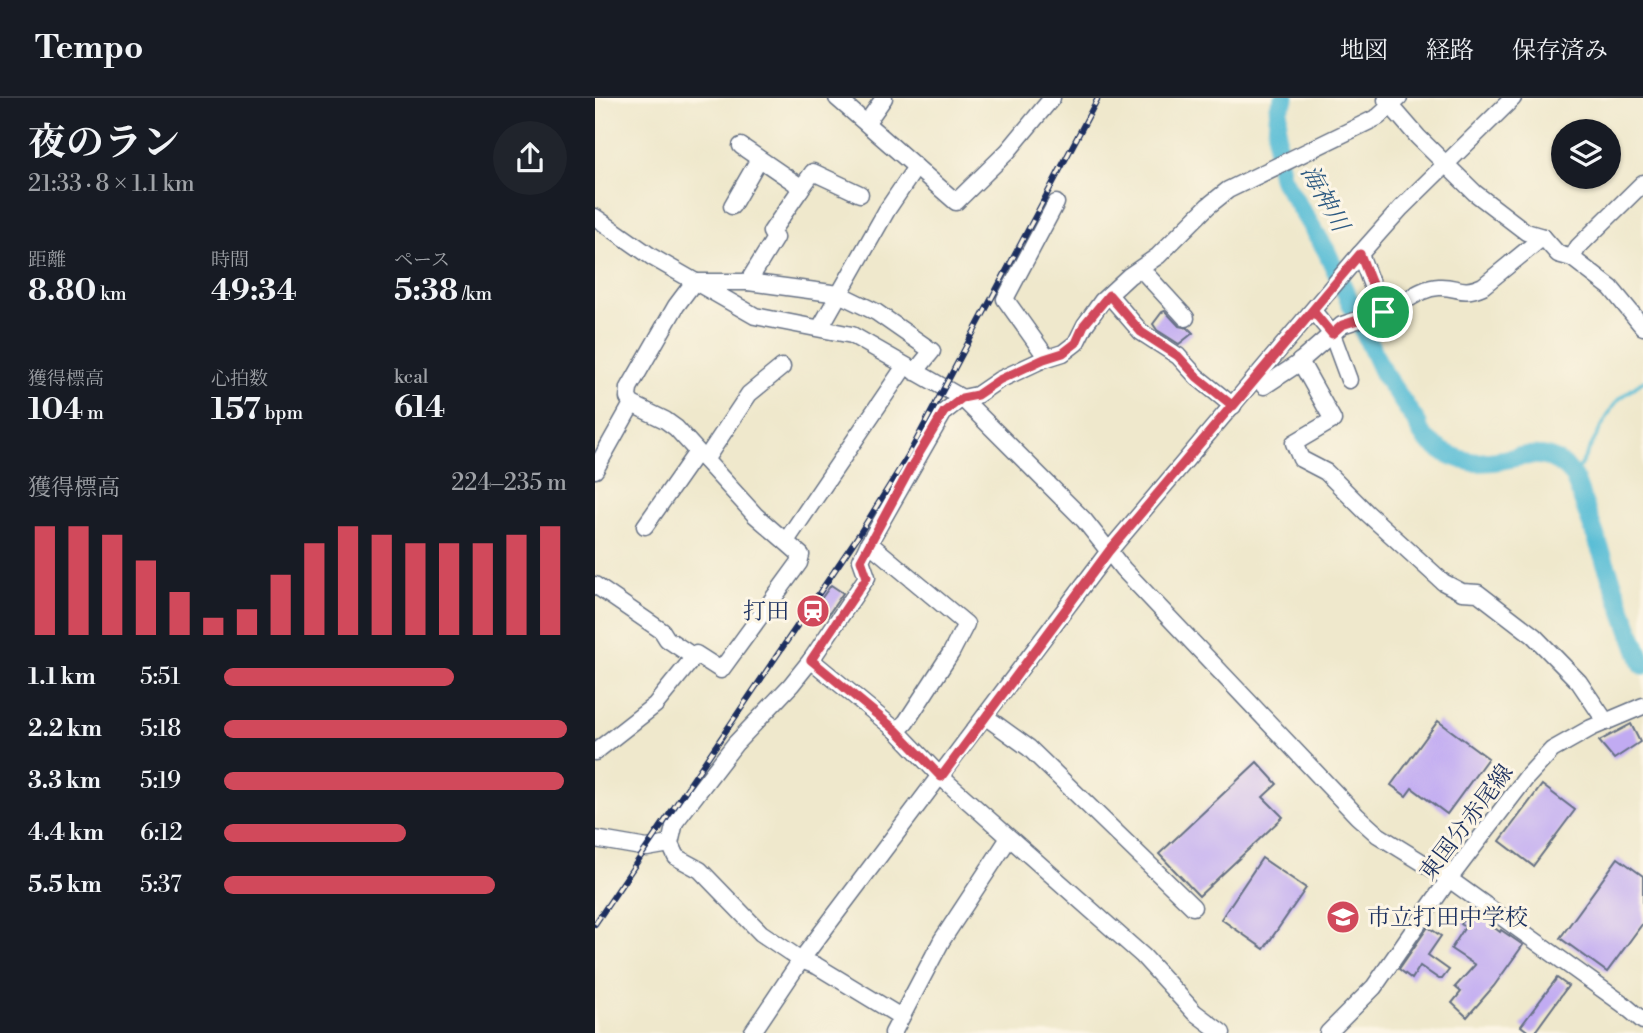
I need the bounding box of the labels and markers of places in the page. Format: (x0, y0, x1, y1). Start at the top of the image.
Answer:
pin (1353, 282, 1413, 342)
station icon: 打田 (794, 592, 832, 630)
place label: 打田 (743, 598, 789, 626)
school or university icon: 市立打田中学校 (1324, 898, 1362, 936)
place label: 市立打田中学校 (1367, 904, 1528, 932)

